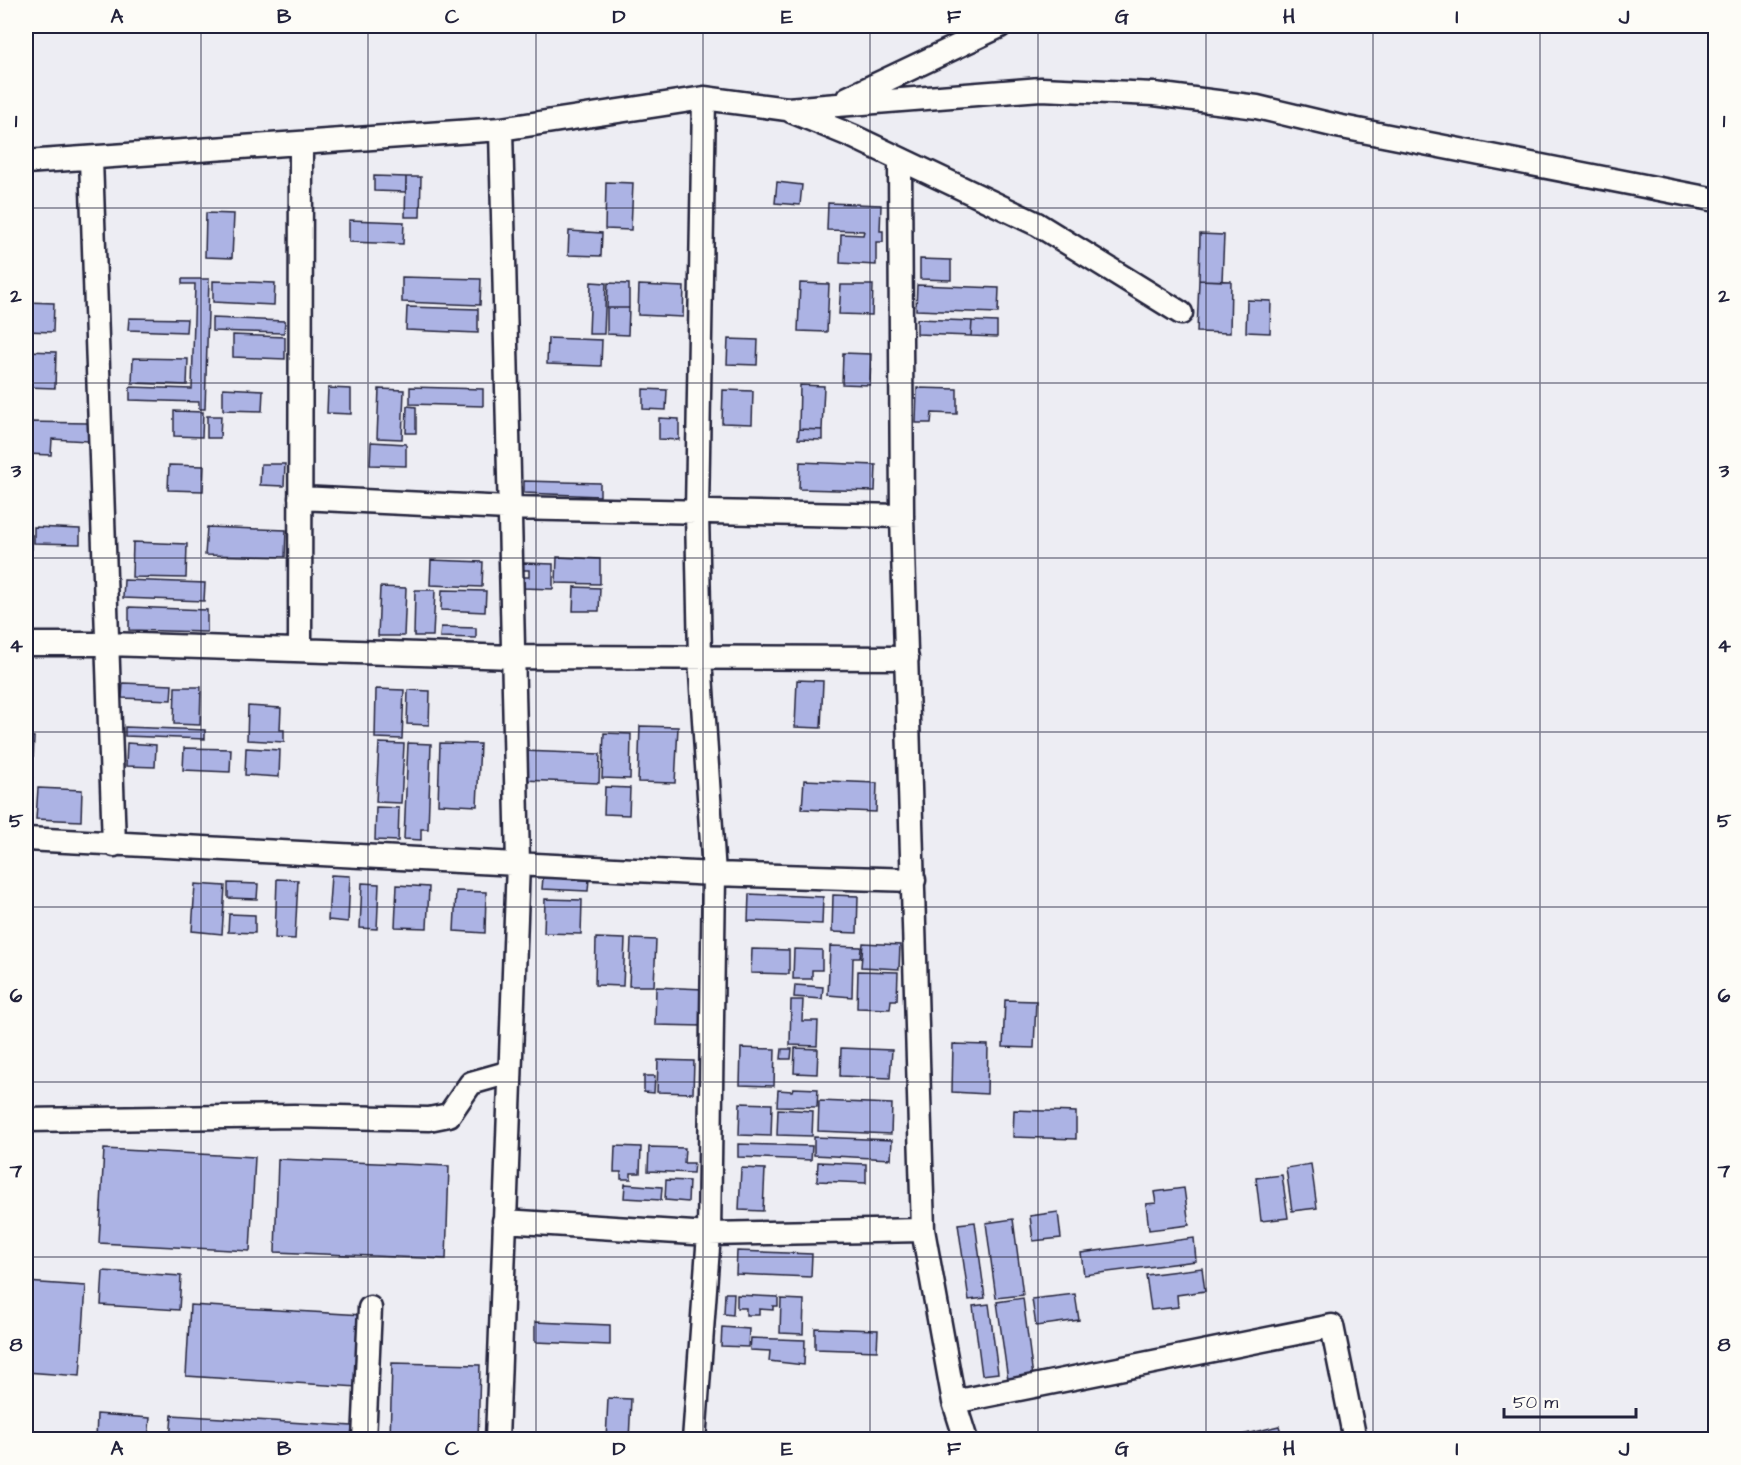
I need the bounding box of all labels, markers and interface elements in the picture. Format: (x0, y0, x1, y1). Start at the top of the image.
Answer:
text: A (111, 3, 124, 31)
text: B (277, 3, 292, 31)
text: C (445, 3, 460, 31)
text: D (613, 3, 626, 31)
text: E (781, 3, 793, 31)
text: F (947, 3, 962, 31)
text: G (1115, 3, 1129, 31)
text: H (1283, 3, 1295, 31)
text: I (1455, 3, 1459, 31)
text: J (1618, 3, 1630, 31)
text: 1 (15, 107, 18, 135)
text: 1 (1723, 107, 1726, 135)
text: 2 (9, 282, 22, 310)
text: 2 (1717, 282, 1730, 310)
text: 3 (10, 457, 22, 485)
text: 3 (1718, 457, 1730, 485)
text: 4 (9, 632, 23, 660)
text: 4 (1717, 632, 1731, 660)
text: 5 (9, 807, 24, 835)
text: 5 (1717, 807, 1732, 835)
text: 6 (10, 982, 23, 1010)
text: 6 (1718, 982, 1731, 1010)
text: 7 (9, 1157, 23, 1185)
text: 7 (1717, 1157, 1731, 1185)
text: 8 (10, 1331, 23, 1359)
text: 8 (1718, 1331, 1731, 1359)
scale bar (1504, 1381, 1636, 1419)
text: 50 m (1513, 1390, 1558, 1415)
text: A (111, 1435, 124, 1463)
text: B (277, 1435, 292, 1463)
text: C (445, 1435, 460, 1463)
text: D (613, 1435, 626, 1463)
text: E (781, 1435, 793, 1463)
text: F (947, 1435, 962, 1463)
text: G (1115, 1435, 1129, 1463)
text: H (1283, 1435, 1295, 1463)
text: I (1455, 1435, 1459, 1463)
text: J (1618, 1435, 1630, 1463)

